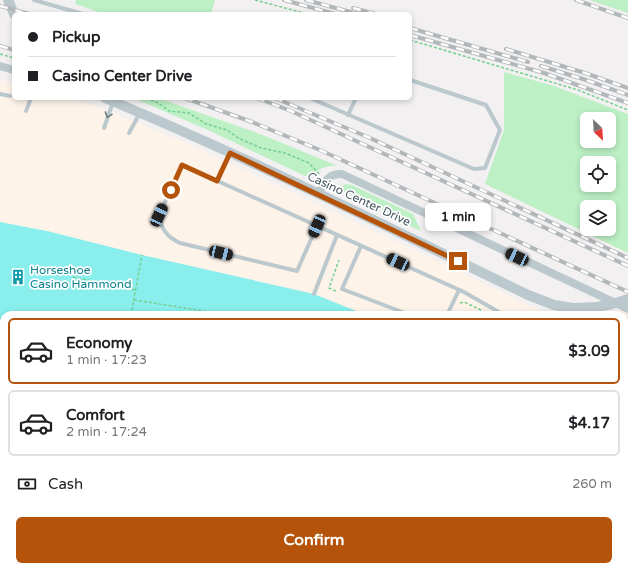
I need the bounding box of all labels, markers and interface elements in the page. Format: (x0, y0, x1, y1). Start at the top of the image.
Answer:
text: Pickup (52, 28, 100, 46)
text: Casino Center Drive (52, 67, 192, 85)
one-way arrow (105, 111, 113, 118)
north arrow (580, 112, 616, 148)
map controls (580, 112, 616, 236)
button: locate (580, 156, 616, 192)
street label: Casino Center Drive (305, 169, 413, 229)
route start (162, 181, 180, 199)
button: layers (580, 200, 616, 236)
car (148, 202, 170, 228)
callout: 1 min (425, 203, 491, 231)
text: 1 min (441, 209, 475, 225)
car (307, 213, 327, 239)
car (208, 244, 234, 262)
car (504, 246, 530, 268)
car (385, 251, 411, 273)
route end (449, 252, 467, 270)
place label: Horseshoe Casino Hammond (30, 263, 132, 291)
building icon: Horseshoe Casino Hammond (9, 268, 27, 286)
icon: car (18, 333, 54, 369)
text: Economy (66, 334, 132, 352)
text: $3.09 (569, 342, 610, 360)
text: 1 min · 17:23 (66, 352, 147, 368)
icon: car (18, 405, 54, 441)
text: Comfort (66, 406, 125, 424)
text: $4.17 (569, 414, 610, 432)
text: 2 min · 17:24 (66, 424, 147, 440)
icon: cash (16, 473, 38, 495)
text: Cash (48, 475, 83, 493)
text: 260 m (572, 476, 612, 492)
button: Confirm (16, 517, 612, 563)

